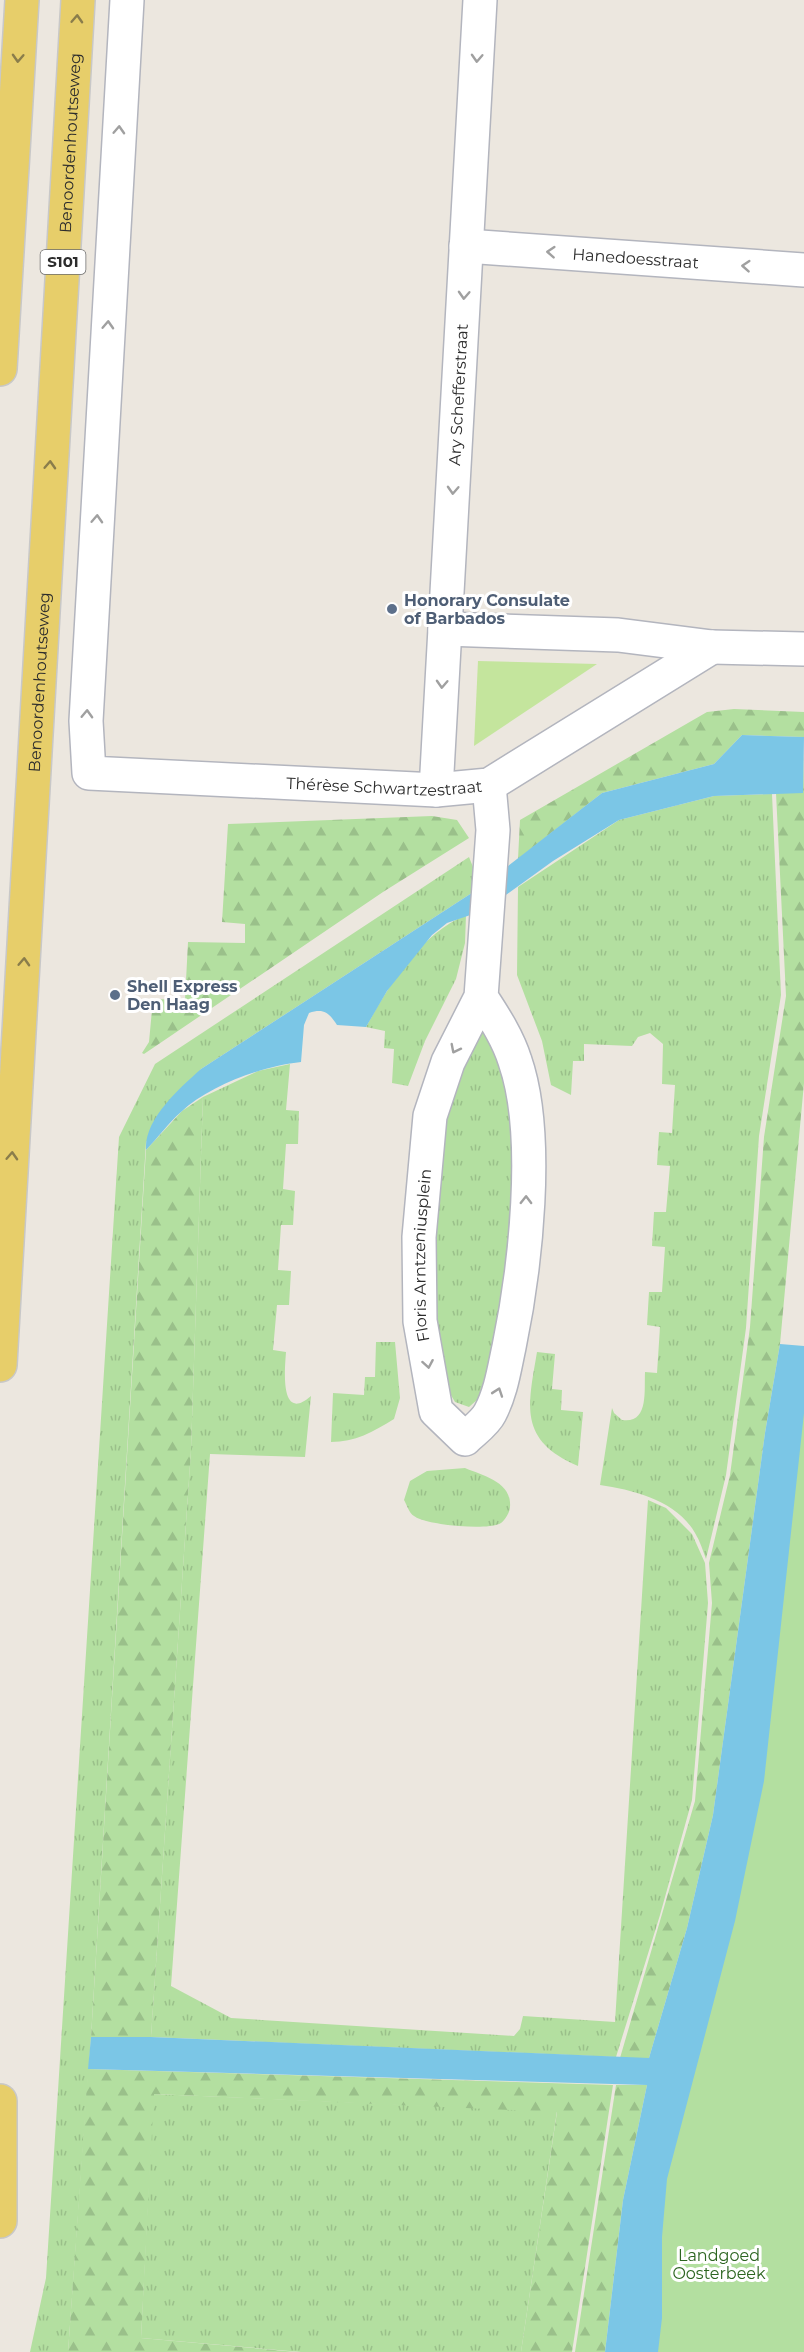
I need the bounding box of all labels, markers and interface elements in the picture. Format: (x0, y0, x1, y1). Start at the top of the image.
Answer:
one-way arrow (70, 14, 83, 23)
street label: Benoordenhoutseweg (56, 53, 85, 234)
one-way arrow (12, 54, 25, 63)
one-way arrow (470, 54, 483, 63)
one-way arrow (113, 126, 126, 135)
street label: Hanedoesstraat (572, 245, 700, 273)
one-way arrow (547, 246, 556, 259)
road number: S101 (40, 250, 86, 274)
one-way arrow (741, 259, 750, 272)
one-way arrow (457, 291, 470, 300)
one-way arrow (102, 320, 115, 329)
street label: Ary Schefferstraat (445, 323, 472, 466)
one-way arrow (44, 460, 57, 469)
one-way arrow (446, 485, 459, 494)
one-way arrow (91, 515, 104, 524)
place label: Honorary Consulate of Barbados (404, 591, 570, 628)
street label: Benoordenhoutseweg (25, 592, 54, 773)
marker: Honorary Consulate of Barbados (385, 602, 399, 616)
one-way arrow (436, 680, 449, 689)
one-way arrow (80, 710, 93, 719)
street label: Thérèse Schwartzestraat (286, 774, 484, 800)
one-way arrow (17, 957, 30, 966)
place label: Shell Express Den Haag (127, 977, 238, 1014)
marker: Shell Express Den Haag (108, 988, 122, 1002)
one-way arrow (451, 1043, 462, 1053)
one-way arrow (6, 1152, 19, 1161)
street label: Floris Arntzeniusplein (410, 1168, 435, 1343)
one-way arrow (520, 1196, 532, 1205)
one-way arrow (421, 1360, 433, 1369)
one-way arrow (491, 1388, 504, 1398)
park label: Landgoed Oosterbeek (672, 2246, 766, 2283)

